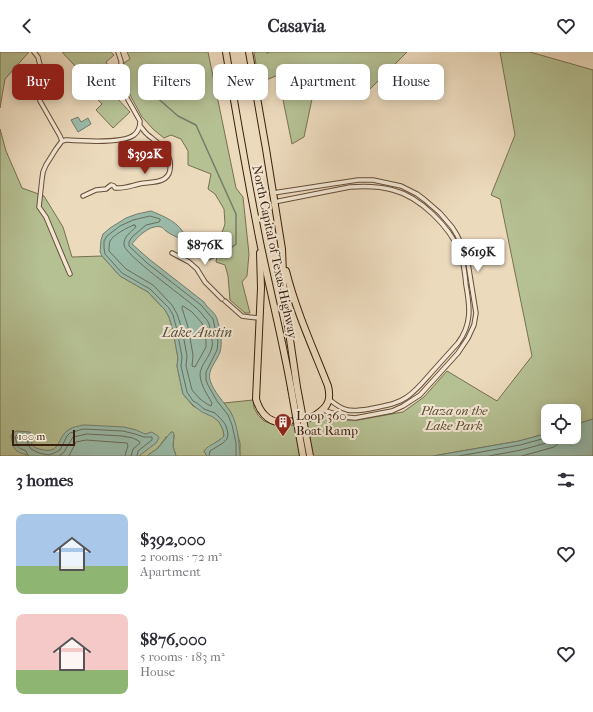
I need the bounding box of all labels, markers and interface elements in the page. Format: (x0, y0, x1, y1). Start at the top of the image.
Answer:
icon: back (16, 15, 38, 37)
icon: heart (555, 15, 577, 37)
text: Casavia (268, 16, 325, 37)
chip: Buy (12, 64, 64, 100)
chip: Rent (72, 64, 130, 100)
chip: Filters (138, 64, 205, 100)
chip: New (213, 64, 268, 100)
chip: Apartment (276, 64, 370, 100)
chip: House (378, 64, 444, 100)
pin: $392K (117, 141, 173, 175)
text: $392K (127, 146, 163, 161)
street label: North Capital of Texas Highway (249, 164, 301, 341)
pin: $876K (177, 232, 233, 266)
text: $876K (187, 237, 223, 252)
pin: $619K (450, 239, 506, 273)
text: $619K (460, 244, 496, 259)
water label: Lake Austin (161, 324, 232, 341)
park label: Plaza on the Lake Park (420, 403, 488, 433)
map controls (541, 404, 581, 444)
button: locate (541, 404, 581, 444)
place label: Loop 360 Boat Ramp (296, 408, 358, 438)
building icon: Loop 360 Boat Ramp (273, 412, 293, 437)
scale bar (12, 428, 75, 447)
text: 100 m (18, 430, 46, 443)
icon: filters (555, 469, 577, 491)
text: 3 homes (16, 470, 73, 490)
text: $392,000 (140, 529, 206, 549)
icon: home (48, 530, 96, 578)
icon: heart (555, 543, 577, 565)
text: 2 rooms · 72 m² (140, 549, 222, 564)
text: Apartment (140, 564, 201, 579)
text: $876,000 (140, 629, 207, 649)
icon: home (48, 630, 96, 678)
icon: heart (555, 643, 577, 665)
text: 5 rooms · 183 m² (140, 649, 225, 664)
text: House (140, 664, 175, 679)

